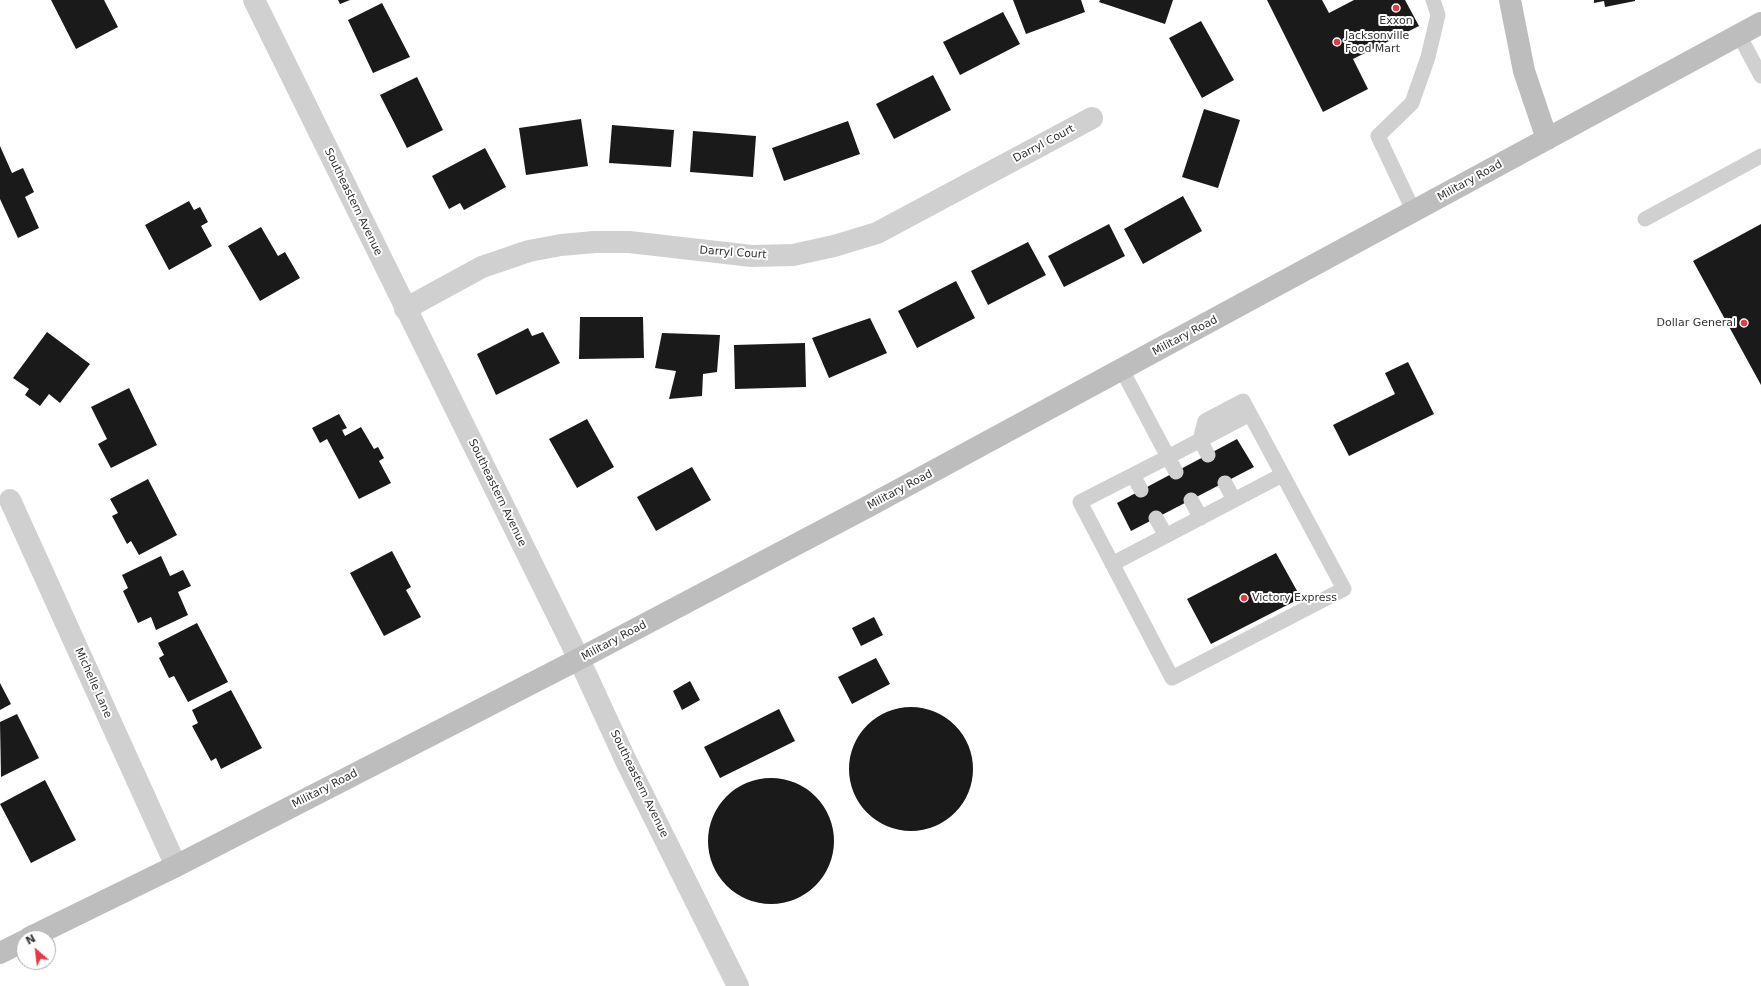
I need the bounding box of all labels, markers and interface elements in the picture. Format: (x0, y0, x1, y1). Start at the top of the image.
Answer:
marker: Exxon (1391, 3, 1401, 13)
place label: Exxon (1379, 14, 1413, 28)
place label: Jacksonville Food Mart (1345, 29, 1409, 55)
marker: Jacksonville Food Mart (1332, 37, 1342, 47)
street label: Darryl Court (1011, 122, 1077, 166)
street label: Southeastern Avenue (321, 146, 385, 258)
street label: Military Road (1435, 158, 1505, 204)
street label: Darryl Court (699, 244, 767, 262)
street label: Military Road (1150, 313, 1220, 359)
place label: Dollar General (1657, 316, 1736, 330)
marker: Dollar General (1739, 318, 1749, 328)
street label: Southeastern Avenue (465, 437, 529, 549)
street label: Military Road (865, 467, 935, 513)
place label: Victory Express (1252, 591, 1337, 605)
marker: Victory Express (1239, 593, 1249, 603)
street label: Military Road (579, 618, 649, 664)
street label: Michelle Lane (72, 646, 114, 720)
street label: Southeastern Avenue (607, 728, 671, 840)
street label: Military Road (290, 767, 360, 811)
north arrow (16, 930, 56, 970)
text: N (23, 932, 38, 948)

